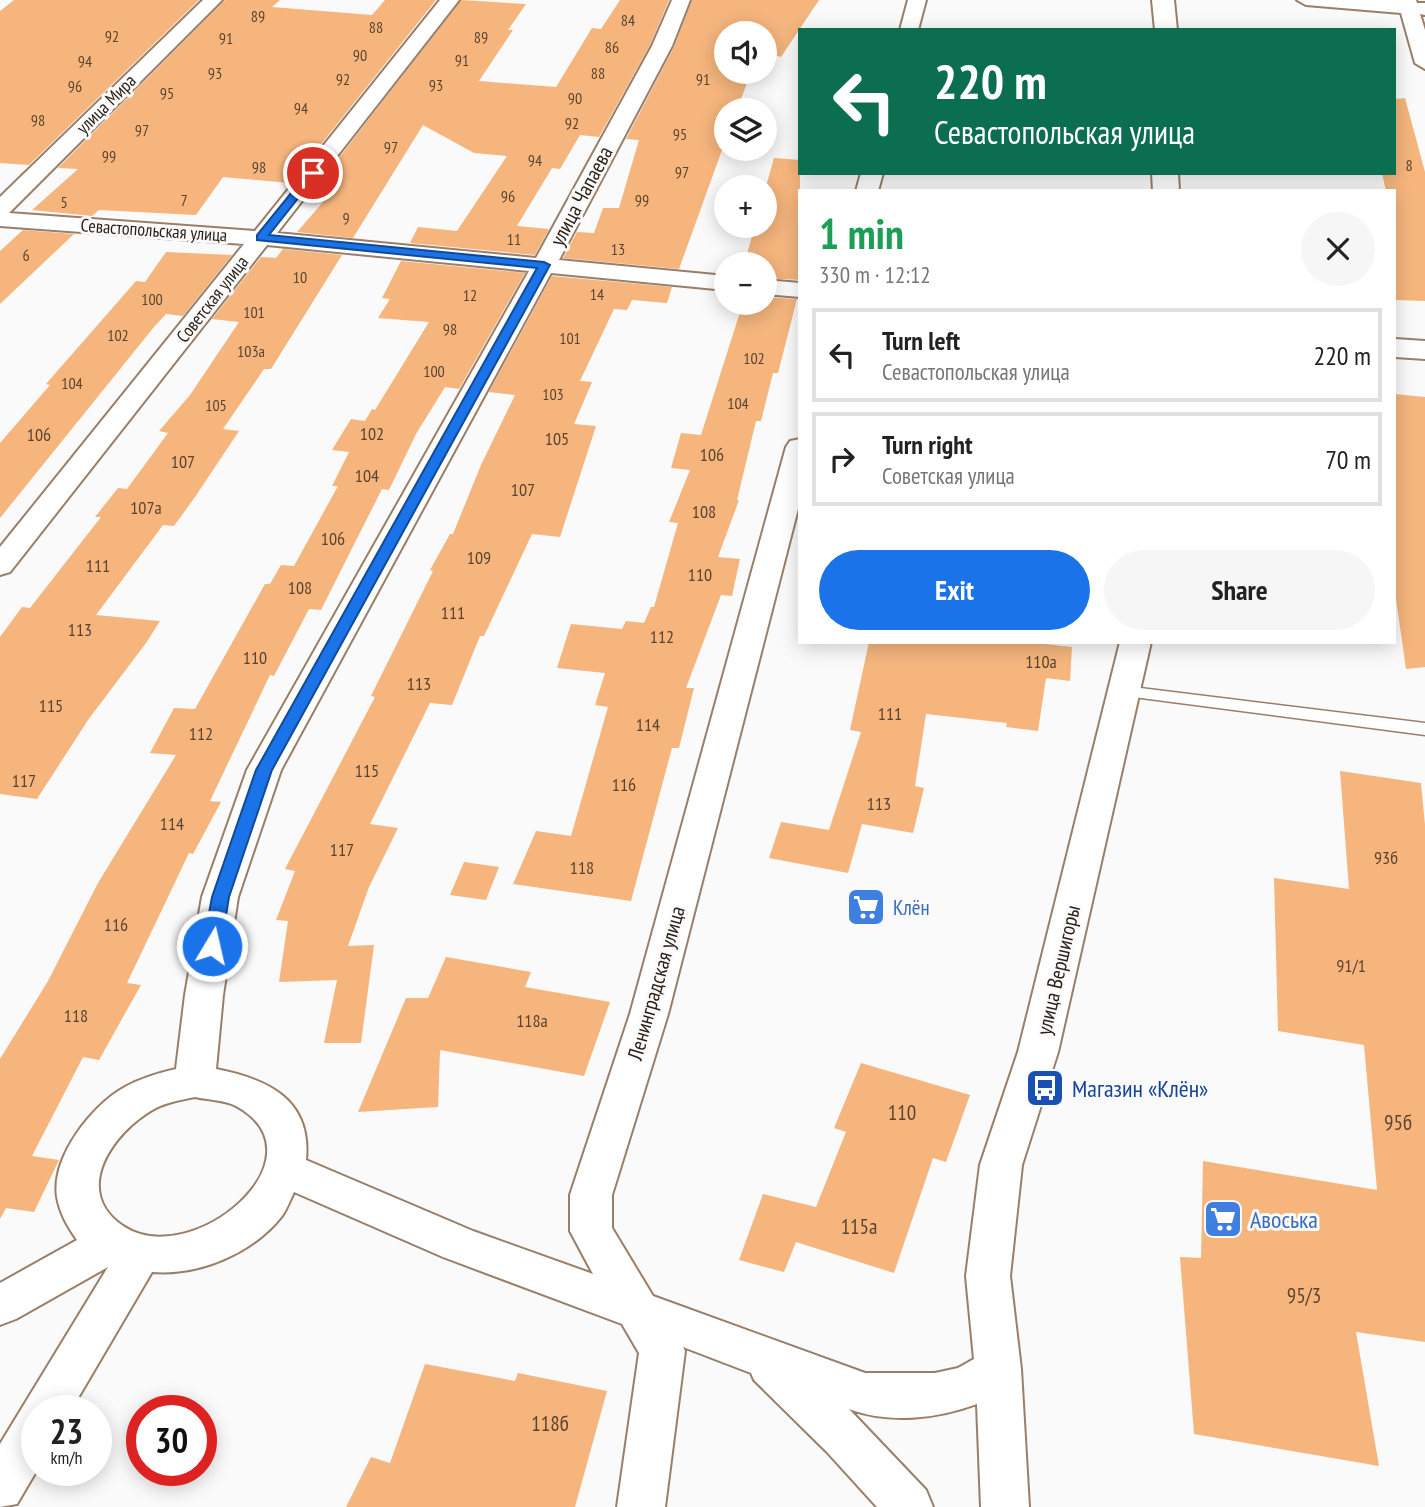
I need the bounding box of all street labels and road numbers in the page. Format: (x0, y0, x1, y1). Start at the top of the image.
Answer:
street label: улица Мира (71, 69, 141, 139)
street label: улица Чапаева (543, 141, 619, 251)
street label: Севастопольская улица (80, 213, 228, 247)
street label: Советская улица (171, 251, 253, 347)
street label: улица Вершигоры (1030, 902, 1086, 1038)
street label: Ленинградская улица (621, 903, 691, 1064)

